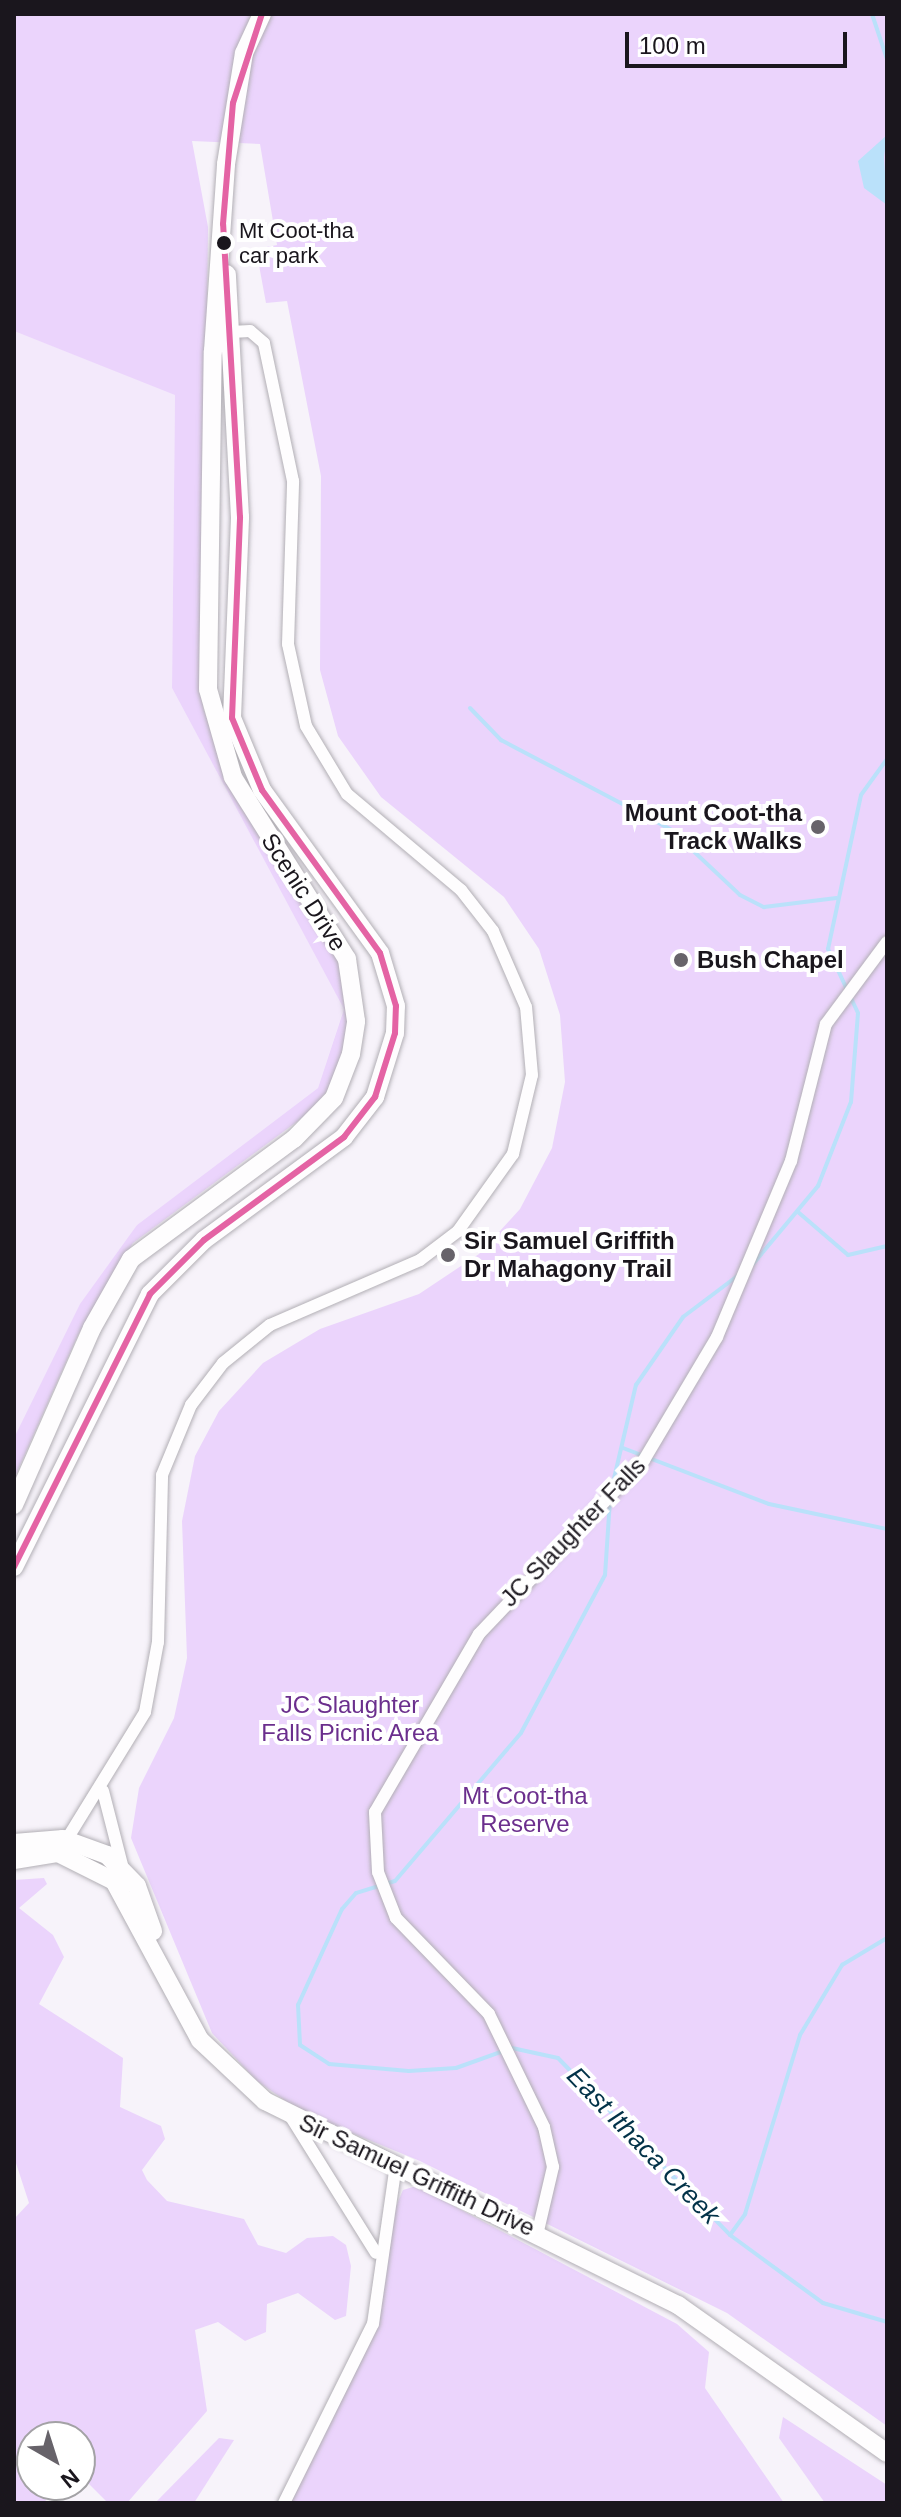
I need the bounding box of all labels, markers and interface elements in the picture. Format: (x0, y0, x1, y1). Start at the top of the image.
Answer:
scale bar (629, 16, 851, 66)
text: 100 m (639, 32, 706, 59)
place label: Mt Coot-tha car park (239, 217, 354, 268)
marker: Mt Coot-tha car park (216, 235, 232, 251)
place label: Mount Coot-tha Track Walks (625, 799, 802, 855)
marker: Mount Coot-tha Track Walks (809, 818, 827, 836)
street label: Scenic Drive (255, 828, 353, 956)
place label: Bush Chapel (697, 946, 844, 974)
marker: Bush Chapel (672, 951, 690, 969)
place label: Sir Samuel Griffith Dr Mahagony Trail (464, 1227, 675, 1283)
marker: Sir Samuel Griffith Dr Mahagony Trail (439, 1246, 457, 1264)
street label: JC Slaughter Falls (495, 1451, 651, 1613)
park label: JC Slaughter Falls Picnic Area (261, 1691, 439, 1747)
park label: Mt Coot-tha Reserve (462, 1782, 588, 1838)
water label: East Ithaca Creek (560, 2061, 726, 2231)
street label: Sir Samuel Griffith Drive (294, 2108, 540, 2242)
north arrow (16, 2421, 96, 2501)
text: N (56, 2464, 84, 2493)

